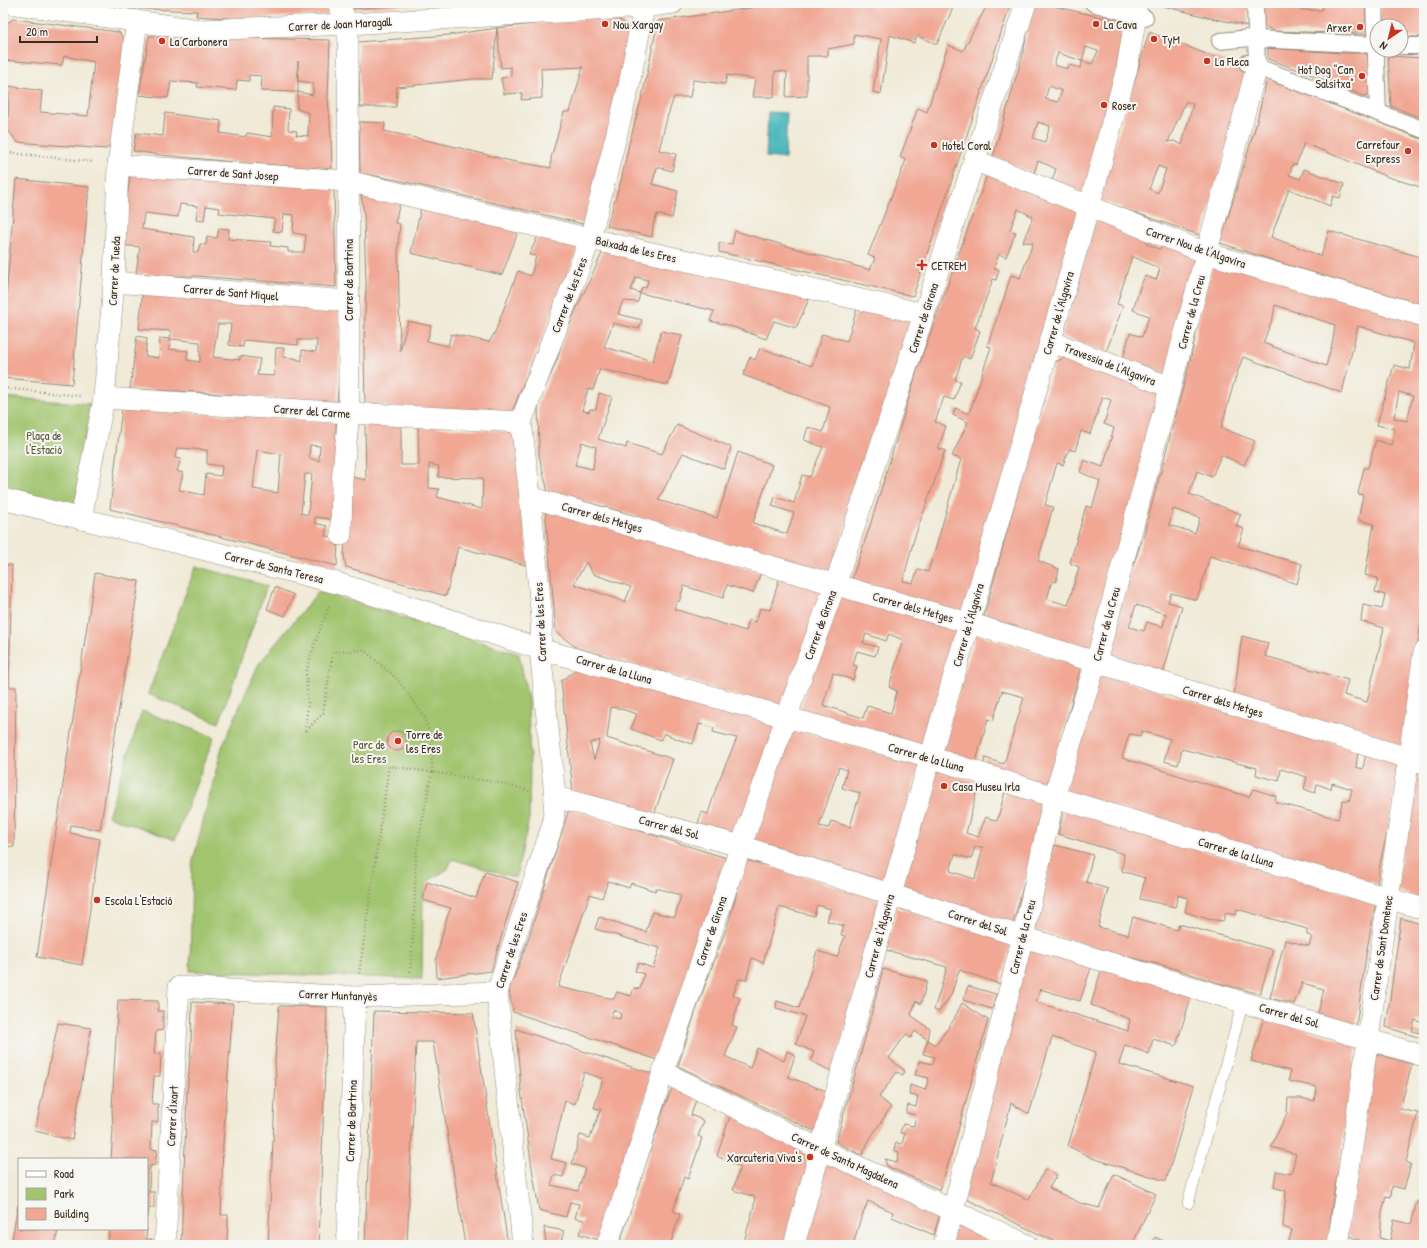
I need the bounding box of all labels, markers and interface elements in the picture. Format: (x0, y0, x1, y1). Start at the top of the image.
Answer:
street label: Carrer de Joan Maragall (288, 13, 393, 35)
place label: Nou Xargay (613, 16, 663, 33)
place label: La Cava (1104, 16, 1137, 33)
scale bar (20, 18, 97, 44)
north arrow (1369, 18, 1409, 58)
marker: Nou Xargay (600, 19, 610, 29)
marker: La Cava (1091, 19, 1101, 29)
place label: Arxer (1327, 19, 1352, 36)
marker: Arxer (1355, 22, 1365, 32)
text: 20 m (26, 23, 48, 40)
place label: TyM (1162, 31, 1180, 48)
place label: La Carbonera (170, 33, 227, 50)
marker: TyM (1149, 34, 1159, 44)
marker: La Carbonera (157, 36, 167, 46)
text: N (1377, 39, 1390, 54)
place label: La Fleca (1215, 53, 1249, 70)
marker: La Fleca (1202, 56, 1212, 66)
place label: Hot Dog "Can Salsitxa" (1298, 61, 1354, 92)
marker: Hot Dog "Can Salsitxa" (1357, 71, 1367, 81)
place label: Roser (1112, 97, 1137, 114)
marker: Roser (1099, 100, 1109, 110)
place label: Carrefour Express (1356, 136, 1400, 167)
place label: Hotel Coral (942, 137, 992, 154)
marker: Hotel Coral (929, 140, 939, 150)
marker: Carrefour Express (1403, 146, 1413, 156)
street label: Carrer de Sant Josep (187, 161, 279, 185)
street label: Carrer Nou de l'Algavira (1144, 222, 1249, 272)
street label: Baixada de les Eres (594, 231, 679, 267)
street label: Carrer de Tueda (104, 236, 124, 306)
street label: Carrer de Bartrina (340, 239, 357, 321)
street label: Carrer de les Eres (547, 254, 591, 335)
place label: CETREM (931, 257, 966, 274)
marker: CETREM (916, 259, 928, 271)
street label: Carrer de l'Algavira (1038, 269, 1078, 357)
street label: Carrer de la Creu (1173, 273, 1209, 351)
street label: Carrer de Sant Miquel (183, 279, 280, 305)
street label: Carrer de Girona (904, 280, 942, 355)
street label: Travessia de l'Algavira (1062, 339, 1159, 389)
street label: Carrer del Carme (273, 400, 351, 422)
park label: Plaça de l'Estació (26, 427, 62, 458)
street label: Carrer dels Metges (560, 497, 645, 537)
street label: Carrer de Santa Teresa (223, 547, 325, 588)
street label: Carrer de les Eres (529, 581, 551, 662)
street label: Carrer de l'Algavira (948, 581, 988, 669)
street label: Carrer de la Creu (1088, 585, 1124, 663)
street label: Carrer dels Metges (871, 587, 956, 627)
street label: Carrer de Girona (800, 588, 841, 662)
street label: Carrer de la Lluna (574, 650, 654, 688)
street label: Carrer dels Metges (1181, 681, 1266, 721)
place label: Torre de les Eres (406, 726, 443, 757)
park label: Parc de les Eres (352, 736, 387, 767)
marker: Torre de les Eres (393, 736, 403, 746)
street label: Carrer de la Lluna (886, 738, 966, 776)
place label: Casa Museu Irla (952, 778, 1020, 795)
marker: Casa Museu Irla (939, 781, 949, 791)
street label: Carrer del Sol (637, 811, 702, 843)
street label: Carrer de la Lluna (1196, 832, 1276, 872)
place label: Escola L'Estació (105, 892, 173, 909)
street label: Carrer de l'Algavira (860, 892, 898, 980)
street label: Carrer de Girona (691, 893, 731, 968)
street label: Carrer de Sant Domènec (1365, 894, 1397, 1002)
marker: Escola L'Estació (92, 895, 102, 905)
street label: Carrer de la Creu (1005, 898, 1040, 976)
street label: Carrer del Sol (946, 904, 1011, 940)
street label: Carrer de les Eres (491, 909, 531, 990)
street label: Carrer Muntanyès (298, 985, 378, 1005)
street label: Carrer del Sol (1257, 998, 1322, 1032)
street label: Carrer de Bartrina (341, 1080, 361, 1162)
street label: Carrer d'Ixart (162, 1084, 182, 1147)
street label: Carrer de Santa Magdalena (788, 1128, 902, 1193)
place label: Xarcuteria Viva's (727, 1149, 802, 1166)
marker: Xarcuteria Viva's (805, 1152, 815, 1162)
legend (18, 1158, 148, 1230)
text: Road (54, 1165, 74, 1182)
text: Park (54, 1185, 74, 1202)
text: Building (54, 1205, 89, 1222)

